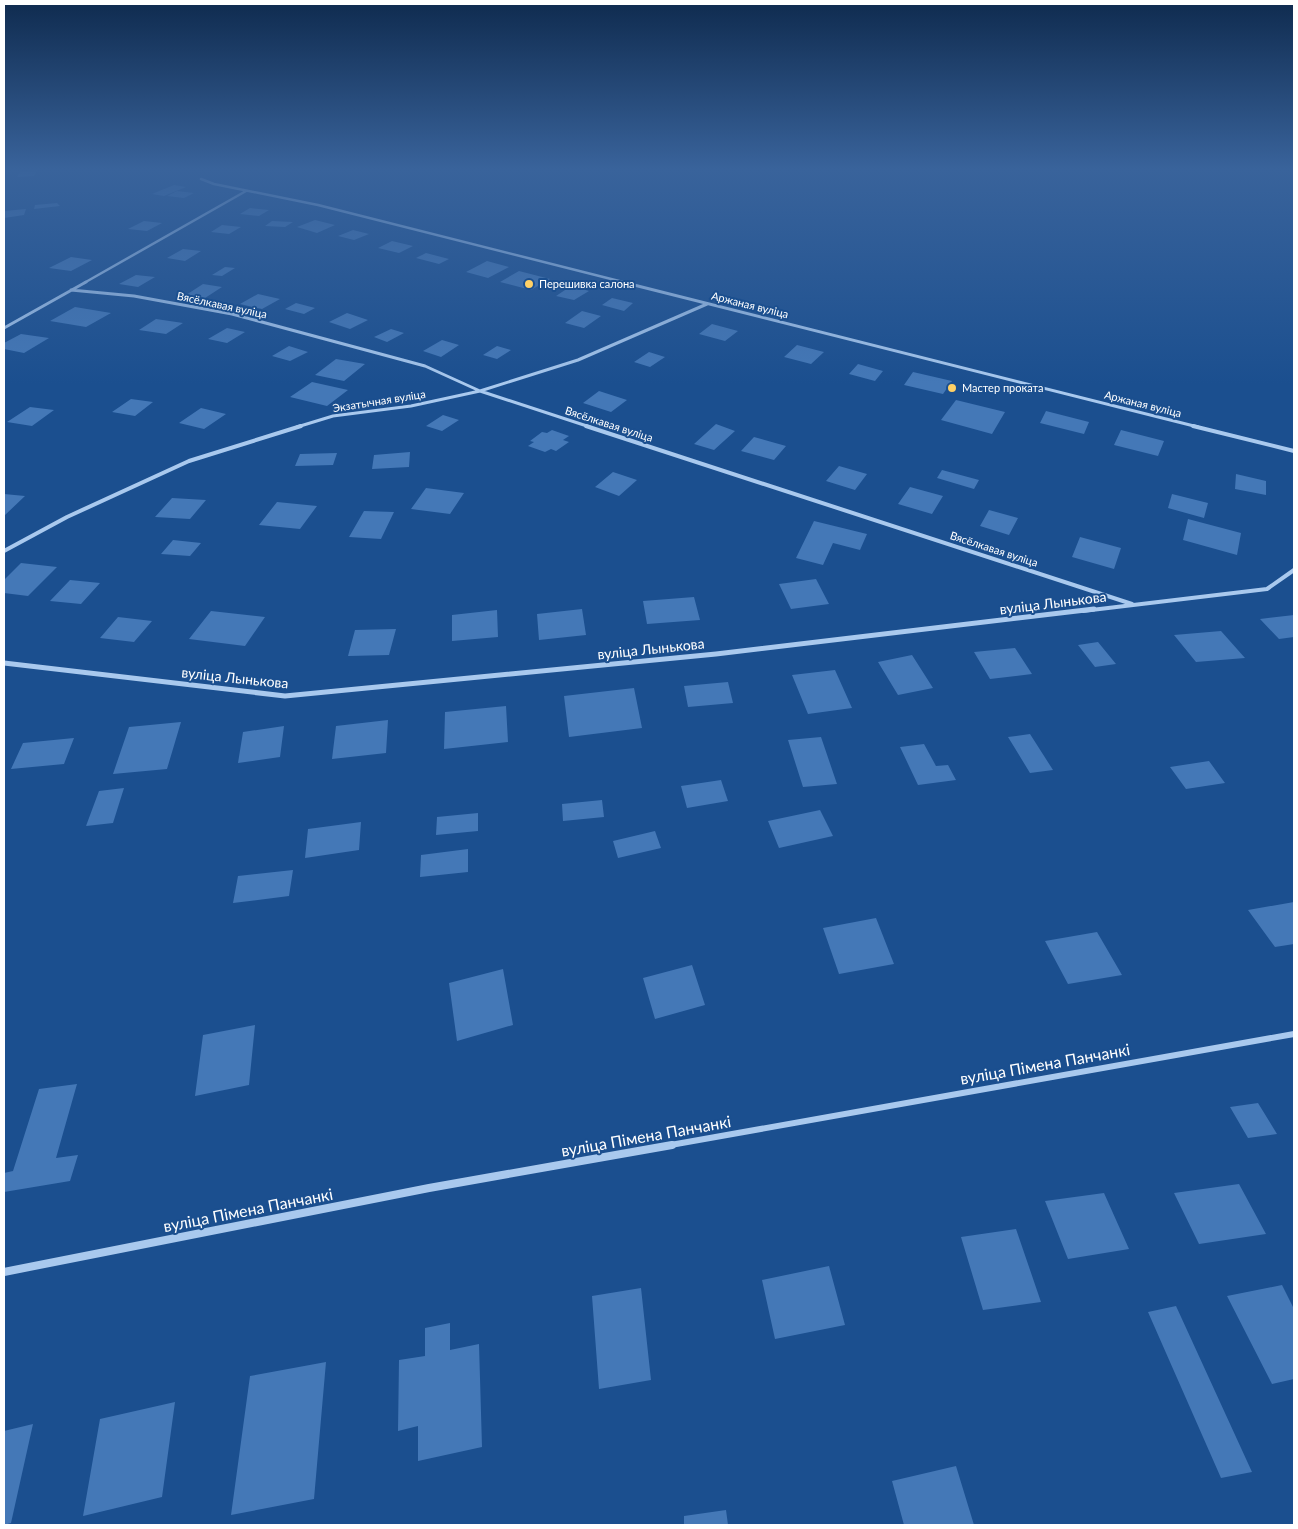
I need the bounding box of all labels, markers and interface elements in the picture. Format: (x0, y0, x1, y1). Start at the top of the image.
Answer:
place label: Перешивка салона (539, 277, 635, 290)
marker: Перешивка салона (523, 278, 535, 290)
street label: Вясёлкавая вуліца (176, 289, 268, 320)
street label: Аржаная вуліца (710, 289, 790, 320)
place label: Мастер проката (962, 381, 1043, 394)
marker: Мастер проката (946, 382, 958, 394)
street label: Экзатычная вуліца (331, 387, 426, 414)
street label: Аржаная вуліца (1103, 388, 1183, 419)
street label: Вясёлкавая вуліца (564, 403, 655, 444)
street label: Вясёлкавая вуліца (949, 528, 1040, 569)
street label: вуліца Лынькова (999, 588, 1107, 617)
street label: вуліца Лынькова (597, 634, 705, 663)
street label: вуліца Лынькова (181, 663, 289, 692)
street label: вуліца Пімена Панчанкі (958, 1039, 1131, 1088)
street label: вуліца Пімена Панчанкі (559, 1111, 732, 1160)
street label: вуліца Пімена Панчанкі (162, 1184, 334, 1235)

